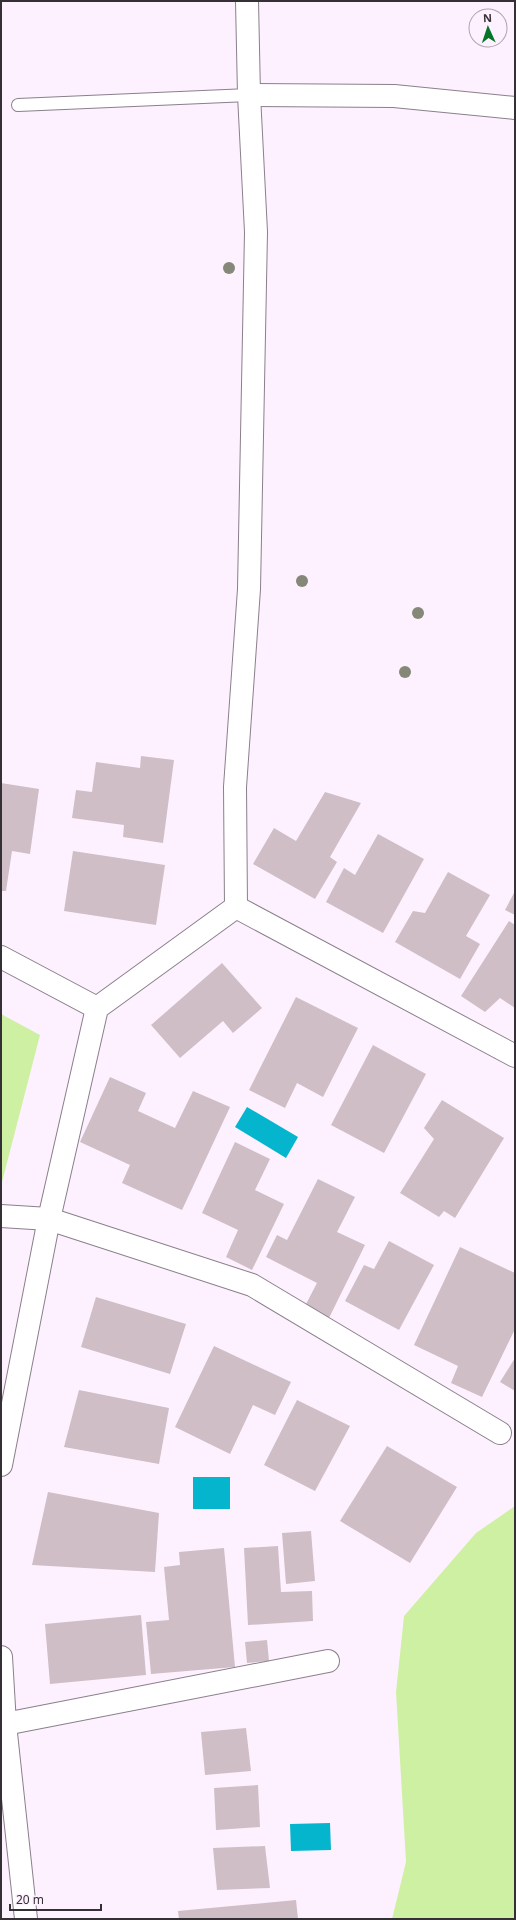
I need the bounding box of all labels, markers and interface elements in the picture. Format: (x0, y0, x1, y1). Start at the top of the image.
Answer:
north arrow (468, 8, 508, 48)
text: N (483, 10, 492, 25)
scale bar (10, 1886, 101, 1912)
text: 20 m (16, 1891, 44, 1908)

